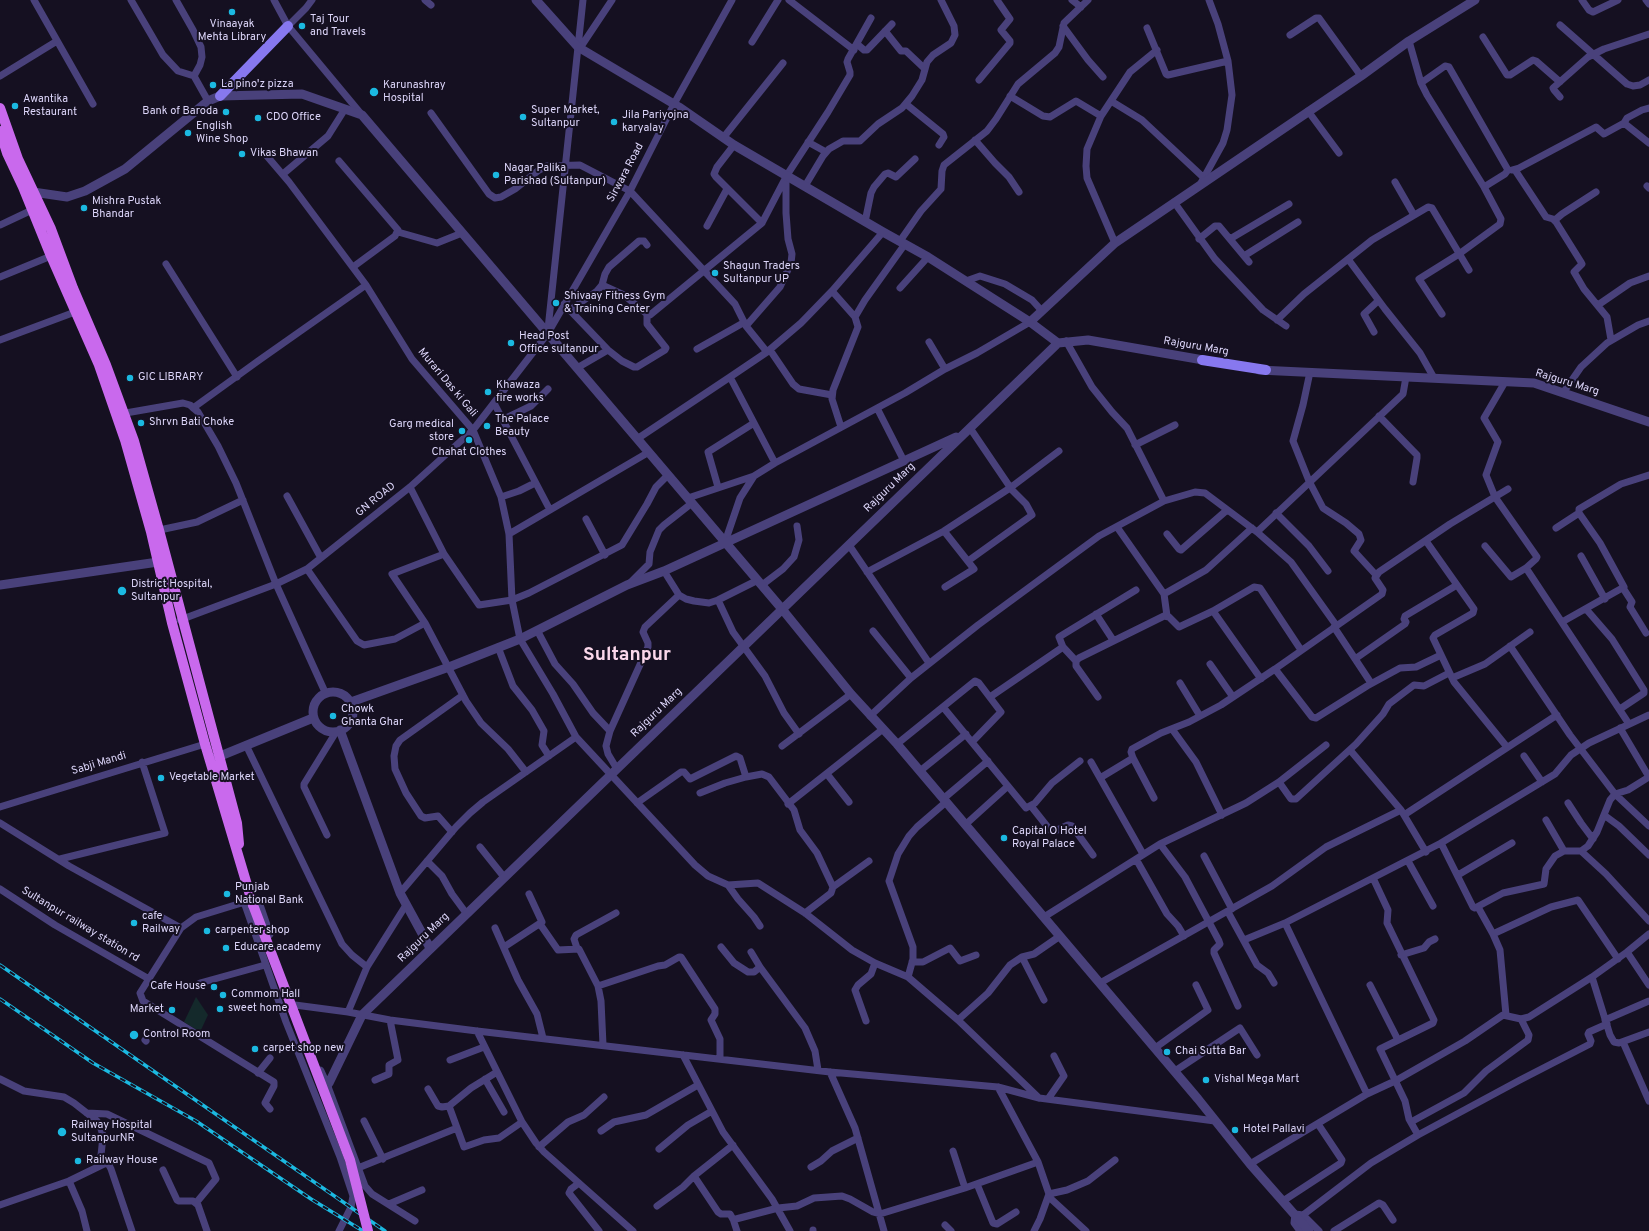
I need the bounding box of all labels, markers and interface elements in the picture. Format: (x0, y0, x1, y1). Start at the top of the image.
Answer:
marker: Vinaayak Mehta Library (227, 7, 237, 17)
place label: Taj Tour and Travels (310, 13, 366, 39)
place label: Vinaayak Mehta Library (198, 18, 266, 44)
marker: Taj Tour and Travels (297, 21, 307, 31)
place label: La pino'z pizza (221, 78, 293, 92)
place label: Karunashray Hospital (383, 79, 446, 105)
marker: La pino'z pizza (208, 80, 218, 90)
marker: Karunashray Hospital (368, 86, 380, 98)
place label: Awantika Restaurant (23, 93, 77, 119)
marker: Awantika Restaurant (10, 101, 20, 111)
place label: Super Market, Sultanpur (531, 104, 600, 130)
place label: Bank of Baroda (142, 105, 218, 119)
marker: Bank of Baroda (221, 107, 231, 117)
place label: Jila Pariyojna karyalay (622, 109, 688, 135)
place label: CDO Office (266, 111, 321, 125)
marker: Super Market, Sultanpur (518, 112, 528, 122)
marker: CDO Office (253, 113, 263, 123)
marker: Jila Pariyojna karyalay (609, 117, 619, 127)
place label: English Wine Shop (196, 120, 248, 146)
marker: English Wine Shop (183, 128, 193, 138)
street label: Sirwara Road (605, 141, 647, 205)
place label: Vikas Bhawan (250, 147, 318, 161)
marker: Vikas Bhawan (237, 149, 247, 159)
place label: Nagar Palika Parishad (Sultanpur) (504, 162, 606, 188)
marker: Nagar Palika Parishad (Sultanpur) (491, 170, 501, 180)
place label: Mishra Pustak Bhandar (92, 195, 161, 221)
marker: Mishra Pustak Bhandar (79, 203, 89, 213)
place label: Shagun Traders Sultanpur UP (723, 260, 800, 286)
marker: Shagun Traders Sultanpur UP (710, 268, 720, 278)
place label: Shivaay Fitness Gym & Training Center (564, 290, 665, 316)
marker: Shivaay Fitness Gym & Training Center (551, 298, 561, 308)
place label: Head Post Office sultanpur (519, 330, 599, 356)
street label: Rajguru Marg (1162, 335, 1230, 359)
marker: Head Post Office sultanpur (506, 338, 516, 348)
street label: Murari Das ki Gali (414, 346, 480, 420)
street label: Rajguru Marg (1533, 367, 1601, 399)
place label: GIC LIBRARY (138, 371, 203, 385)
marker: GIC LIBRARY (125, 373, 135, 383)
place label: Khawaza fire works (496, 379, 544, 405)
marker: Khawaza fire works (483, 387, 493, 397)
place label: The Palace Beauty (495, 413, 549, 439)
place label: Shrvn Bati Choke (149, 416, 234, 430)
marker: Shrvn Bati Choke (136, 418, 146, 428)
place label: Garg medical store (389, 418, 454, 444)
marker: The Palace Beauty (482, 421, 492, 431)
marker: Garg medical store (457, 426, 467, 436)
marker: Chahat Clothes (464, 435, 474, 445)
place label: Chahat Clothes (431, 446, 507, 460)
street label: Rajguru Marg (862, 460, 918, 516)
street label: GN ROAD (353, 480, 399, 520)
place label: District Hospital, Sultanpur (131, 578, 212, 604)
marker: District Hospital, Sultanpur (116, 585, 128, 597)
district label: Sultanpur (583, 645, 671, 667)
street label: Rajguru Marg (629, 685, 685, 741)
place label: Chowk Ghanta Ghar (341, 703, 403, 729)
marker: Chowk Ghanta Ghar (328, 711, 338, 721)
street label: Sabji Mandi (70, 749, 128, 779)
place label: Vegetable Market (169, 771, 255, 785)
marker: Vegetable Market (156, 773, 166, 783)
place label: Capital O Hotel Royal Palace (1012, 825, 1087, 851)
marker: Capital O Hotel Royal Palace (999, 833, 1009, 843)
place label: Punjab National Bank (235, 881, 304, 907)
street label: Sultanpur railway station rd (19, 885, 141, 965)
marker: Punjab National Bank (222, 889, 232, 899)
place label: cafe Railway (142, 910, 180, 936)
street label: Rajguru Marg (396, 910, 452, 966)
marker: cafe Railway (129, 918, 139, 928)
place label: carpenter shop (215, 924, 290, 938)
marker: carpenter shop (202, 926, 212, 936)
place label: Educare academy (234, 941, 321, 955)
marker: Educare academy (221, 943, 231, 953)
place label: Cafe House (150, 980, 206, 994)
marker: Cafe House (209, 982, 219, 992)
place label: Commom Hall (231, 988, 300, 1002)
marker: Commom Hall (218, 990, 228, 1000)
place label: sweet home (228, 1002, 287, 1016)
place label: Market (130, 1003, 164, 1017)
marker: sweet home (215, 1004, 225, 1014)
marker: Market (167, 1005, 177, 1015)
place label: Control Room (143, 1028, 210, 1042)
marker: Control Room (128, 1029, 140, 1041)
place label: carpet shop new (263, 1042, 344, 1056)
marker: carpet shop new (250, 1044, 260, 1054)
place label: Chai Sutta Bar (1175, 1045, 1246, 1059)
marker: Chai Sutta Bar (1162, 1047, 1172, 1057)
place label: Vishal Mega Mart (1214, 1073, 1299, 1087)
marker: Vishal Mega Mart (1201, 1075, 1211, 1085)
place label: Railway Hospital SultanpurNR (71, 1119, 152, 1145)
place label: Hotel Pallavi (1243, 1123, 1305, 1137)
marker: Hotel Pallavi (1230, 1125, 1240, 1135)
marker: Railway Hospital SultanpurNR (56, 1126, 68, 1138)
place label: Railway House (86, 1154, 158, 1168)
marker: Railway House (73, 1156, 83, 1166)

